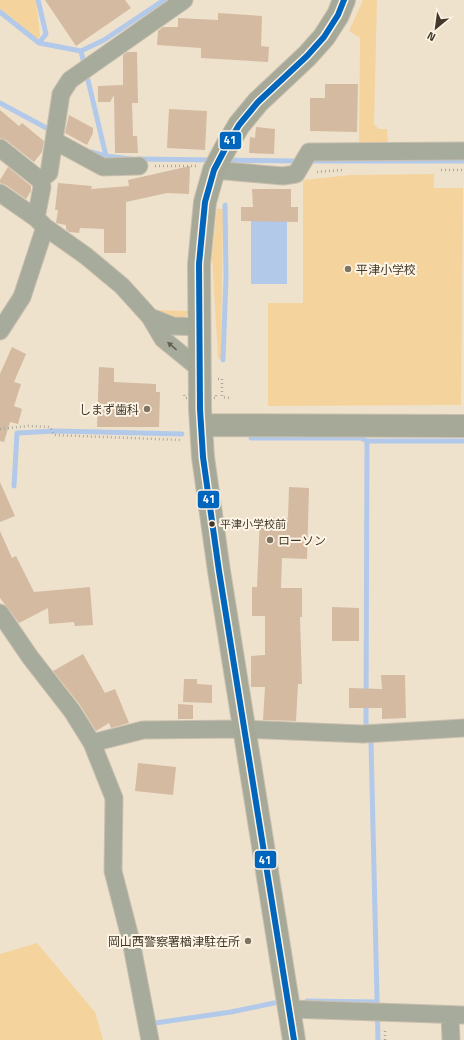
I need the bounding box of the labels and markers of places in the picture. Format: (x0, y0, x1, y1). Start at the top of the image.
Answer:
place label: 平津小学校 (356, 260, 416, 279)
marker: 平津小学校 (343, 264, 353, 274)
place label: しまず歯科 (79, 400, 139, 419)
marker: しまず歯科 (142, 404, 152, 414)
place label: 平津小学校前 (220, 516, 286, 532)
marker: 平津小学校前 (207, 519, 217, 529)
place label: ローソン (278, 531, 326, 550)
marker: ローソン (265, 535, 275, 545)
place label: 岡山西警察署楢津駐在所 (108, 932, 240, 951)
marker: 岡山西警察署楢津駐在所 (243, 936, 253, 946)

